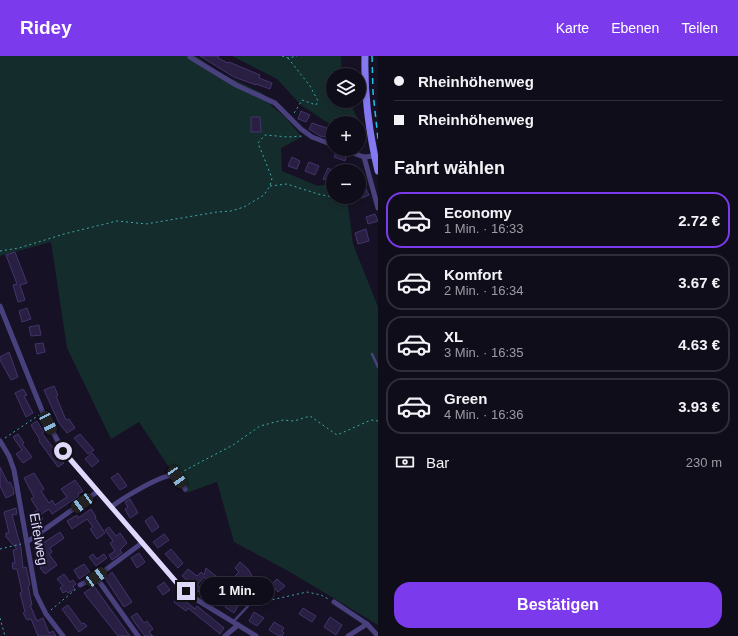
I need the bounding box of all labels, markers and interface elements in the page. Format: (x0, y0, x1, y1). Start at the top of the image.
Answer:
text: Ridey (20, 17, 72, 38)
text: Karte (556, 20, 589, 36)
text: Ebenen (611, 20, 659, 36)
text: Teilen (681, 20, 718, 36)
map controls (326, 68, 366, 204)
button: layers (326, 68, 366, 108)
text: Rheinhöhenweg (418, 73, 534, 90)
text: Rheinhöhenweg (418, 111, 534, 128)
button: + (326, 116, 366, 156)
text: Fahrt wählen (394, 158, 505, 178)
button: − (326, 164, 366, 204)
icon: car (396, 202, 432, 238)
text: Economy (444, 204, 512, 221)
text: 2.72 € (678, 212, 720, 229)
text: 1 Min. · 16:33 (444, 221, 524, 236)
icon: car (396, 264, 432, 300)
text: Komfort (444, 266, 502, 283)
text: 3.67 € (678, 274, 720, 291)
text: 2 Min. · 16:34 (444, 283, 524, 298)
icon: car (396, 326, 432, 362)
text: XL (444, 328, 463, 345)
text: 4.63 € (678, 336, 720, 353)
text: 3 Min. · 16:35 (444, 345, 524, 360)
icon: car (396, 388, 432, 424)
text: Green (444, 390, 487, 407)
text: 3.93 € (678, 398, 720, 415)
text: 4 Min. · 16:36 (444, 407, 524, 422)
car (37, 410, 59, 436)
route start (54, 442, 72, 460)
icon: cash (394, 451, 416, 473)
text: Bar (426, 454, 449, 471)
text: 230 m (686, 455, 722, 470)
car (165, 464, 189, 490)
car (69, 491, 95, 515)
street label: Eifelweg (27, 512, 51, 566)
car (83, 565, 109, 589)
callout: 1 Min. (200, 577, 274, 605)
route end (177, 582, 195, 600)
button: Bestätigen (394, 582, 722, 628)
text: 1 Min. (219, 583, 255, 598)

